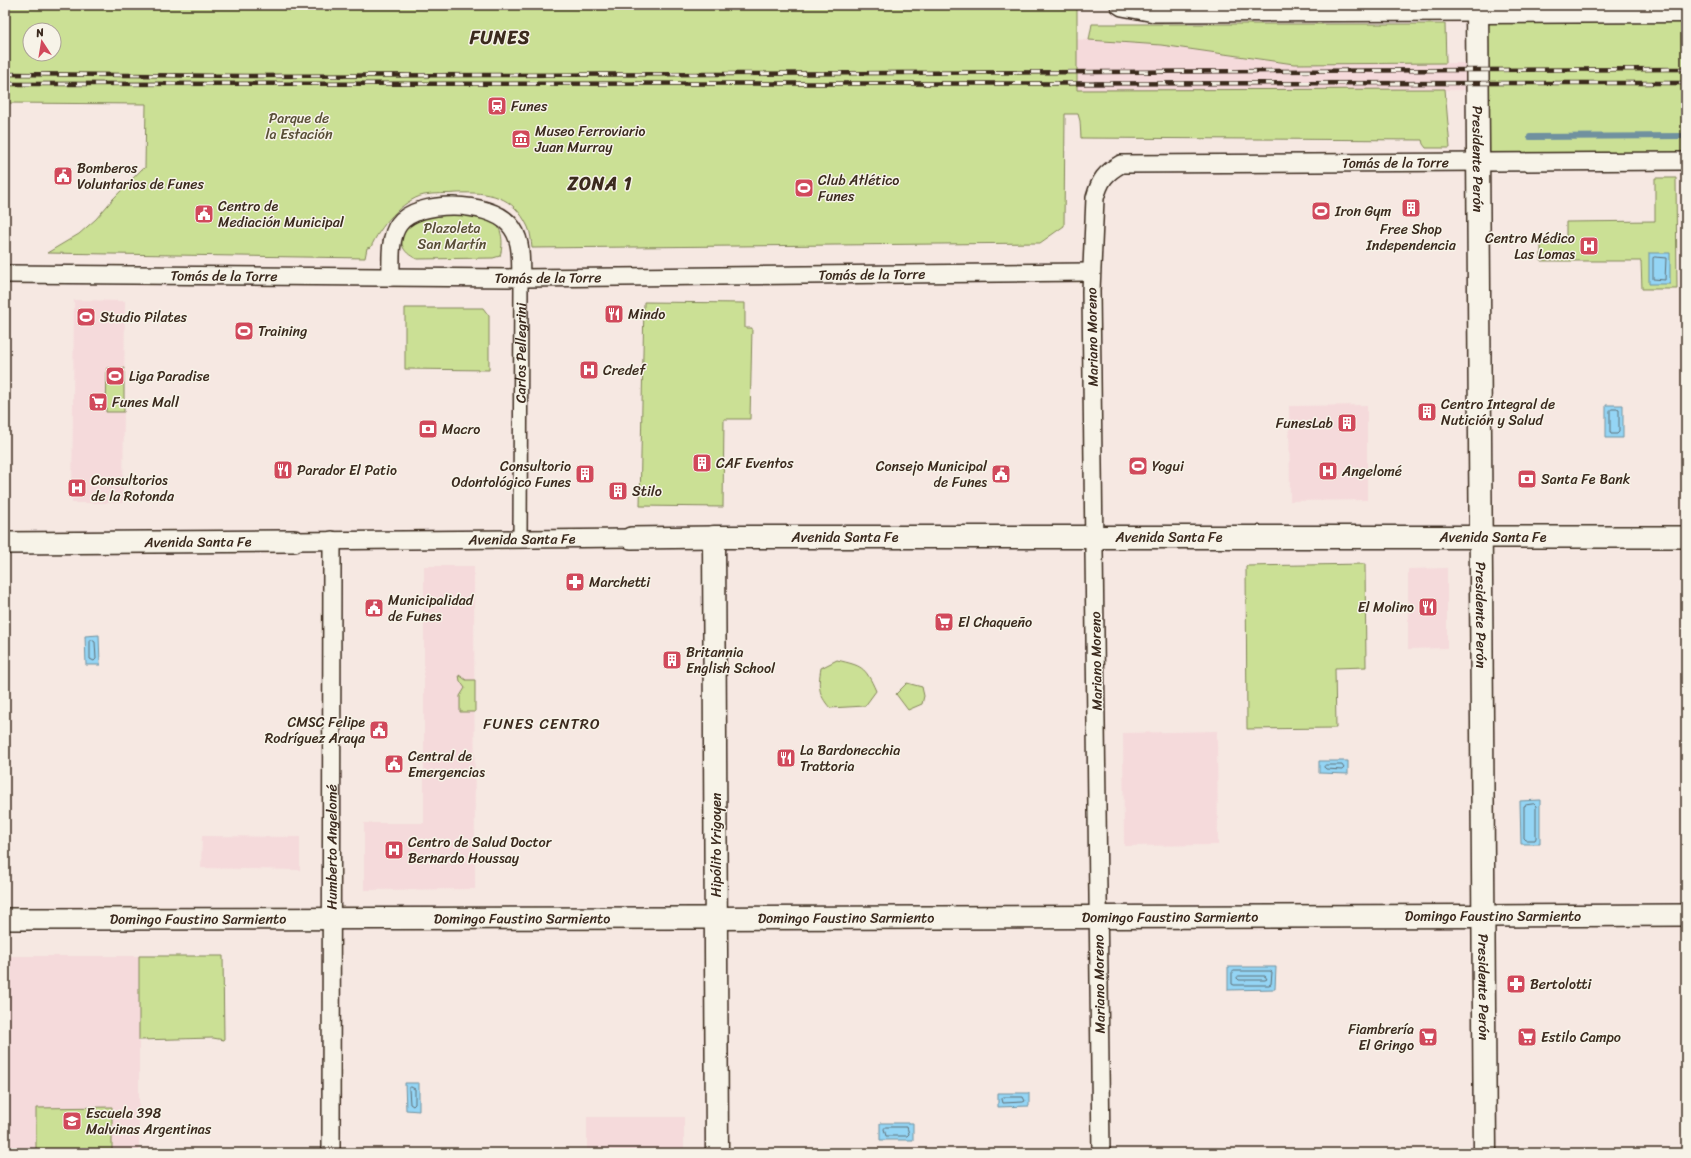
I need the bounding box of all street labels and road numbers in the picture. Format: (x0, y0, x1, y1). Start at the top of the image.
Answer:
street label: Presidente Perón (1465, 106, 1490, 213)
street label: Tomás de la Torre (1342, 150, 1449, 176)
street label: Tomás de la Torre (818, 262, 926, 288)
street label: Tomás de la Torre (170, 263, 277, 289)
street label: Tomás de la Torre (494, 265, 602, 291)
street label: Mariano Moreno (1079, 287, 1106, 387)
street label: Carlos Pellegrini (509, 302, 534, 403)
street label: Avenida Santa Fe (791, 525, 899, 550)
street label: Avenida Santa Fe (1115, 525, 1223, 550)
street label: Avenida Santa Fe (1439, 525, 1547, 550)
street label: Avenida Santa Fe (467, 526, 576, 552)
street label: Avenida Santa Fe (143, 529, 252, 555)
street label: Presidente Perón (1468, 562, 1494, 669)
street label: Mariano Moreno (1083, 611, 1110, 711)
street label: Humberto Angelomé (319, 784, 345, 910)
street label: Hipólito Yrigoyen (704, 792, 729, 897)
street label: Domingo Faustino Sarmiento (1405, 904, 1581, 929)
street label: Domingo Faustino Sarmiento (758, 905, 934, 931)
street label: Domingo Faustino Sarmiento (1082, 905, 1258, 930)
street label: Domingo Faustino Sarmiento (434, 906, 610, 931)
street label: Domingo Faustino Sarmiento (110, 907, 286, 932)
street label: Mariano Moreno (1086, 934, 1113, 1034)
street label: Presidente Perón (1470, 934, 1496, 1041)

